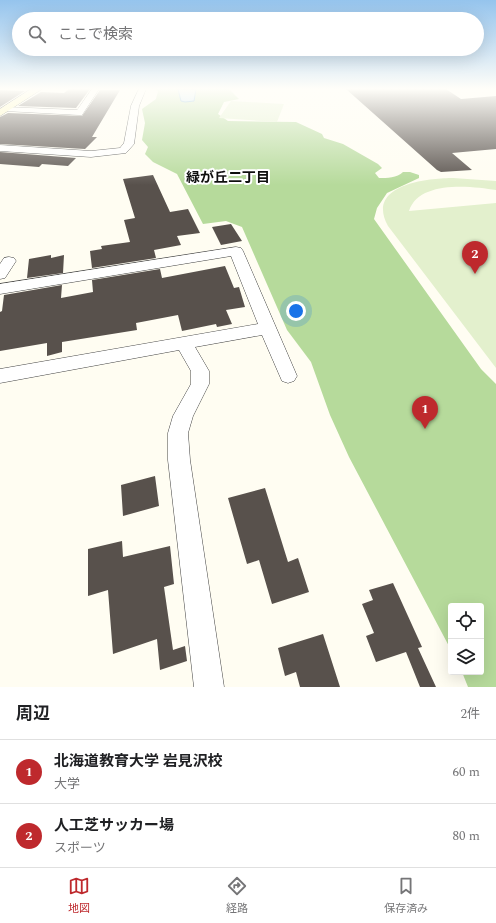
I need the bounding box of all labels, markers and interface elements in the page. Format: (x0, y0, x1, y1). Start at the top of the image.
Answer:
search box (12, 12, 484, 56)
icon: search (26, 23, 48, 45)
text: ここで検索 (58, 23, 133, 46)
district label: 緑が丘二丁目 (186, 167, 270, 188)
pin: 2 (462, 241, 488, 274)
your location (286, 301, 306, 321)
pin: 1 (412, 396, 438, 429)
map controls (448, 603, 484, 675)
button: locate (448, 603, 484, 639)
button: layers (448, 639, 484, 675)
text: 周辺 (16, 701, 50, 727)
text: 2件 (460, 704, 480, 724)
text: 北海道教育大学 岩見沢校 (54, 750, 223, 773)
text: 1 (25, 762, 33, 782)
text: 60 m (453, 762, 480, 782)
text: 大学 (54, 774, 80, 794)
text: 人工芝サッカー場 (54, 814, 174, 837)
text: 2 (25, 826, 33, 846)
text: 80 m (453, 826, 480, 846)
text: スポーツ (54, 838, 106, 858)
tab: 地図 (68, 875, 90, 917)
tab: 経路 (226, 875, 248, 917)
tab: 保存済み (384, 875, 428, 917)

